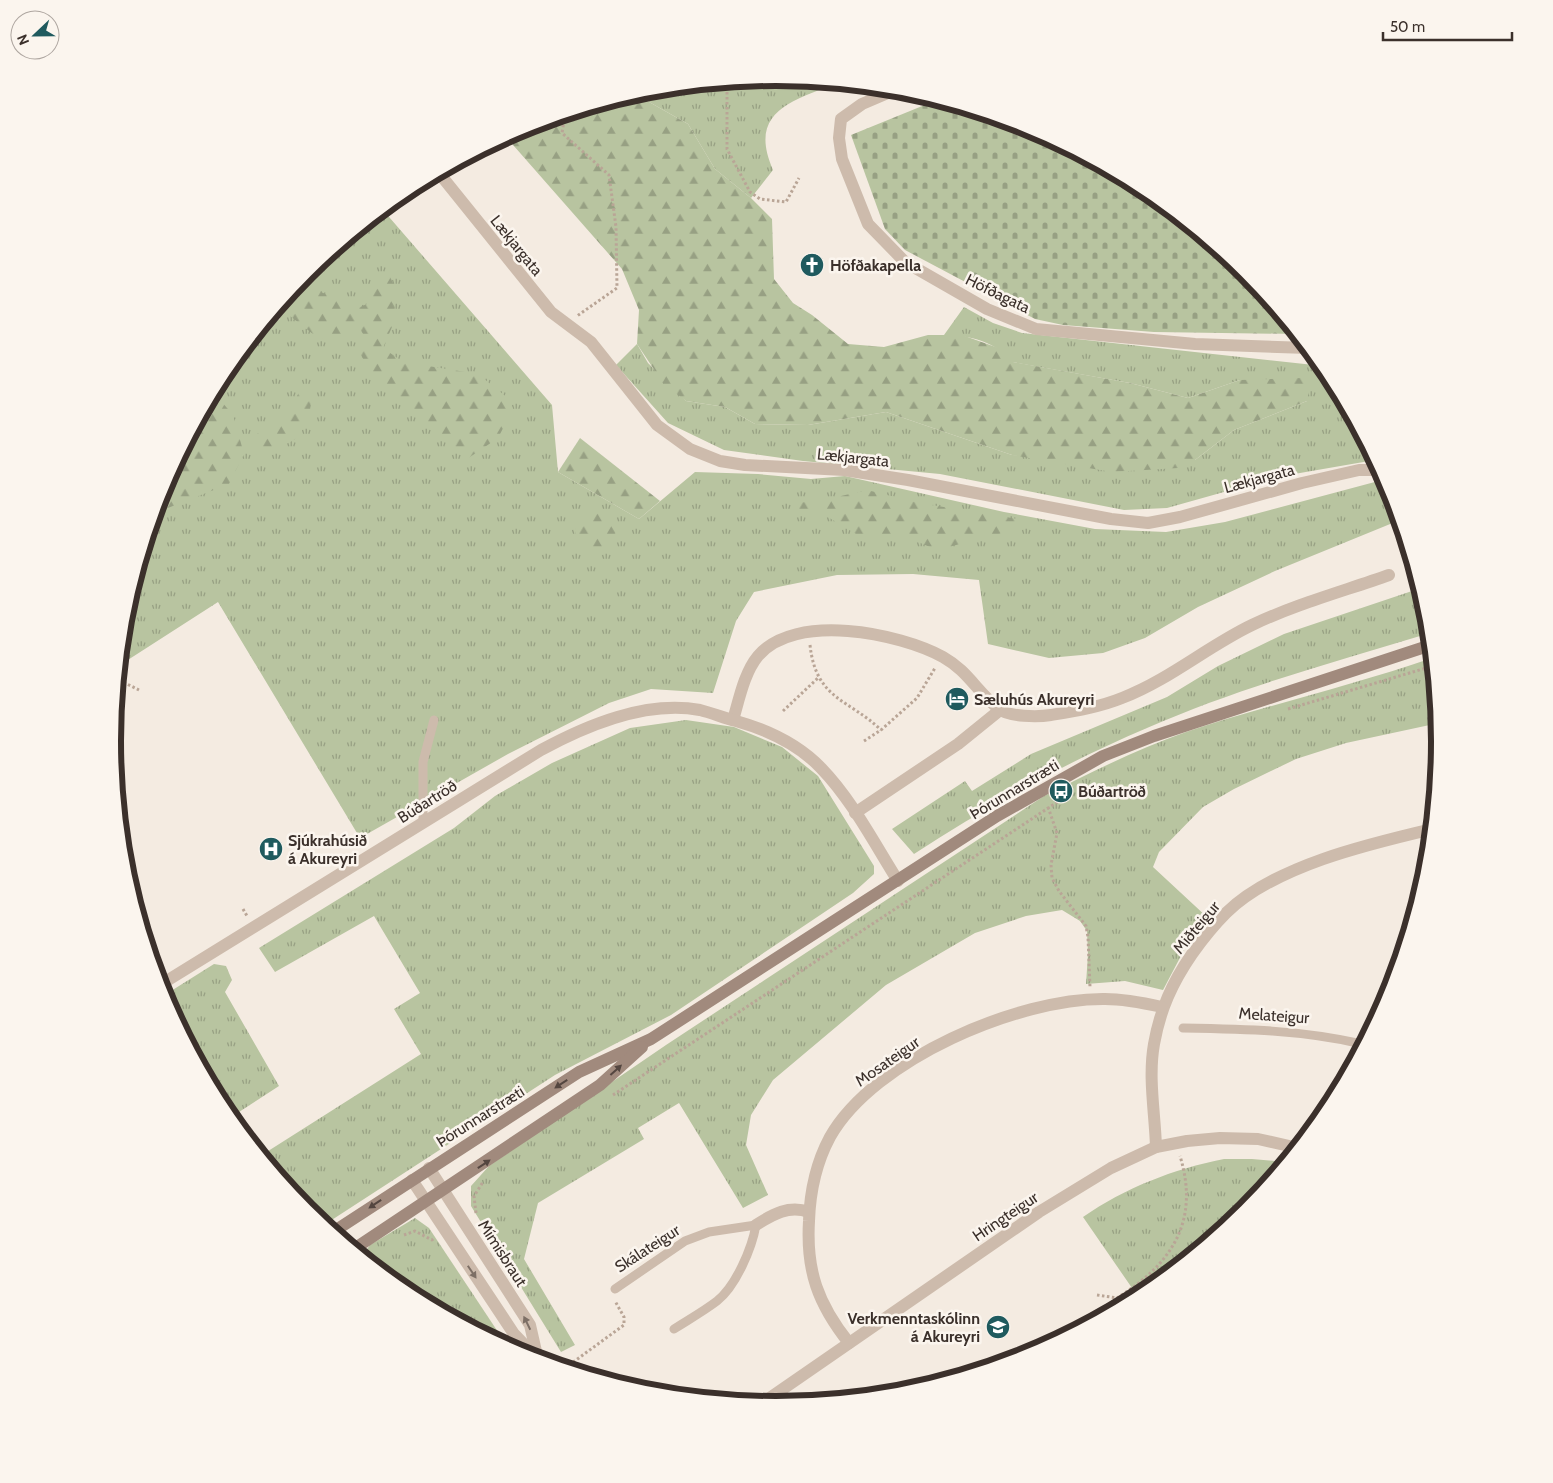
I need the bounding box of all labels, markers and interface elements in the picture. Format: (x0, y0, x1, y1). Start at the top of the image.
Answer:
north arrow (10, 10, 60, 60)
scale bar (1383, 10, 1512, 42)
text: 50 m (1390, 18, 1425, 36)
text: N (13, 32, 33, 48)
street label: Lækjargata (486, 211, 547, 280)
church icon: Höfðakapella (799, 252, 825, 278)
place label: Höfðakapella (830, 256, 921, 275)
street label: Höfðagata (963, 270, 1033, 317)
street label: Lækjargata (816, 444, 890, 471)
street label: Lækjargata (1222, 460, 1297, 497)
hotel icon: Sæluhús Akureyri (944, 686, 970, 712)
place label: Sæluhús Akureyri (974, 690, 1094, 709)
street label: Þórunnarstræti (966, 755, 1062, 823)
street label: Búðartröð (394, 776, 460, 827)
bus stop icon: Búðartröð (1048, 778, 1074, 804)
place label: Búðartröð (1078, 782, 1146, 801)
place label: Sjúkrahúsið á Akureyri (288, 831, 367, 868)
hospital icon: Sjúkrahúsið á Akureyri (258, 836, 284, 862)
street label: Miðteigur (1169, 896, 1224, 957)
street label: Melateigur (1238, 1004, 1311, 1028)
street label: Mosateigur (851, 1032, 924, 1090)
one-way arrow (610, 1064, 622, 1076)
one-way arrow (554, 1079, 568, 1089)
street label: Þórunnarstræti (433, 1082, 528, 1151)
one-way arrow (477, 1159, 490, 1168)
street label: Hringteigur (969, 1187, 1042, 1245)
one-way arrow (368, 1199, 381, 1209)
street label: Mímisbraut (474, 1216, 531, 1291)
street label: Skálateigur (611, 1220, 684, 1276)
one-way arrow (468, 1265, 477, 1278)
place label: Verkmenntaskólinn á Akureyri (847, 1309, 980, 1346)
school or university icon: Verkmenntaskólinn á Akureyri (985, 1314, 1011, 1340)
one-way arrow (523, 1316, 531, 1330)

